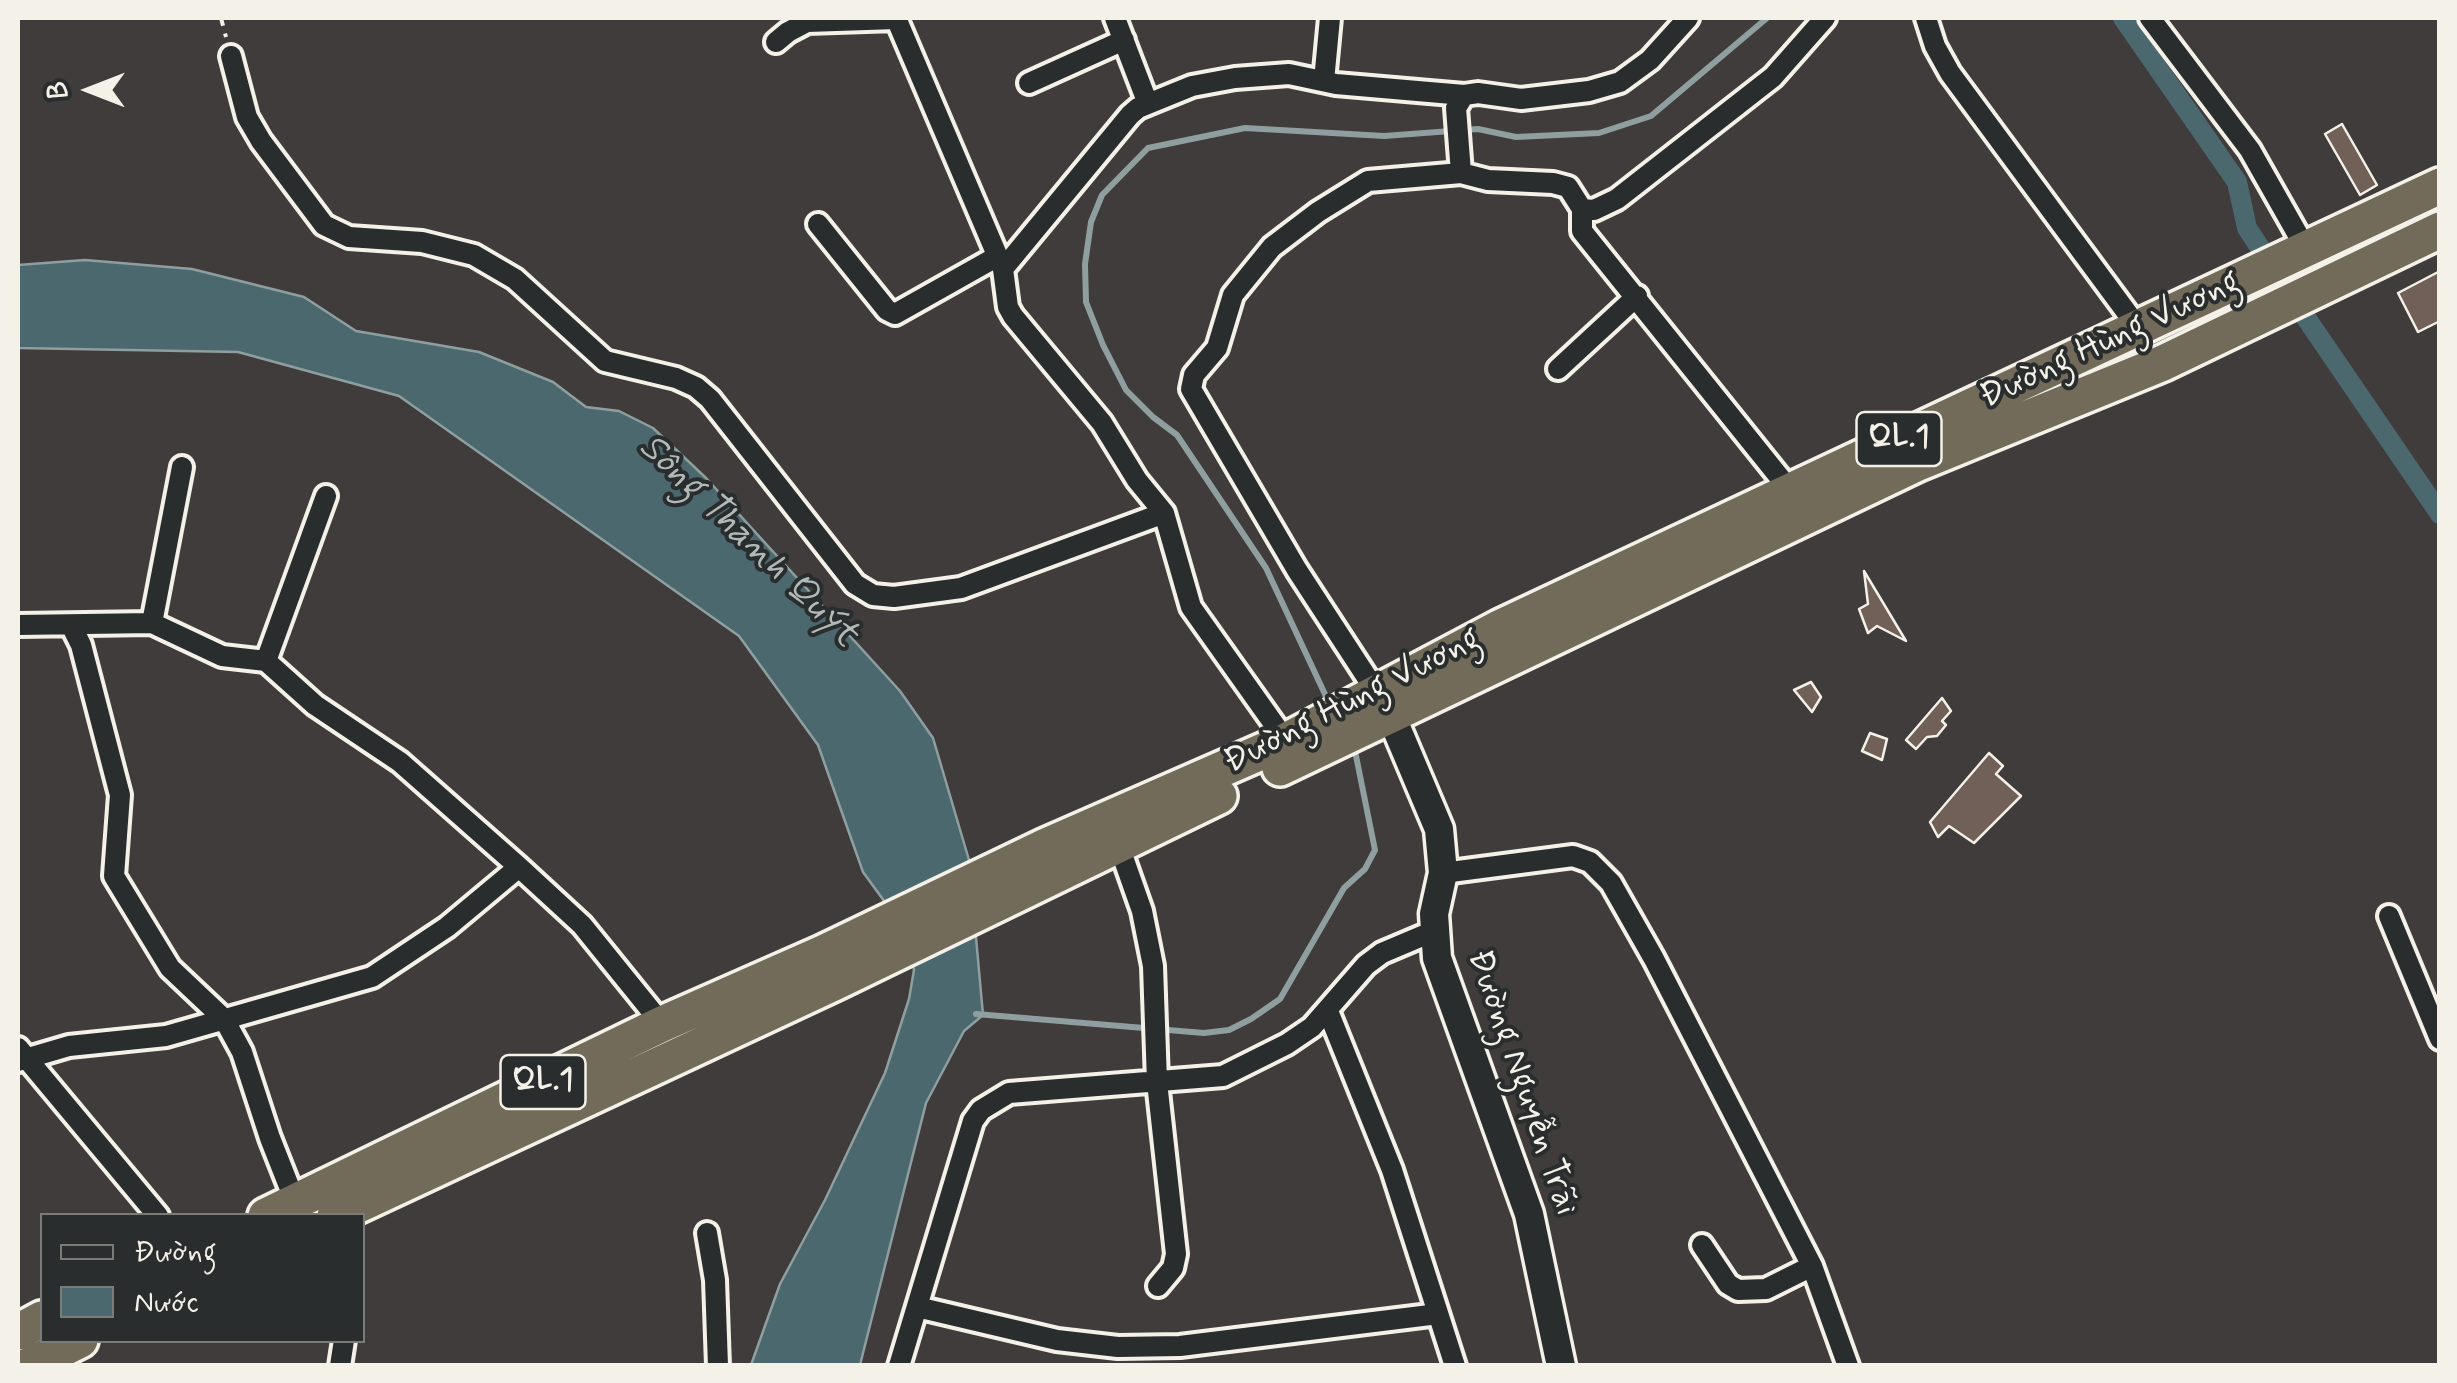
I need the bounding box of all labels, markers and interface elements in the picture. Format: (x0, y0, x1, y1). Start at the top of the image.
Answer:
north arrow (40, 40, 140, 140)
text: B (41, 81, 78, 99)
street label: Đường Hùng Vương (1974, 262, 2248, 420)
road number: QL.1 (1856, 412, 1942, 466)
water label: Sông Thanh Quýt (628, 426, 866, 658)
street label: Đường Hùng Vương (1218, 619, 1488, 785)
street label: Đường Nguyễn Trãi (1456, 945, 1586, 1221)
road number: QL.1 (500, 1055, 586, 1109)
legend (40, 1213, 365, 1343)
text: Đường (134, 1233, 217, 1272)
text: Nước (134, 1283, 199, 1322)

